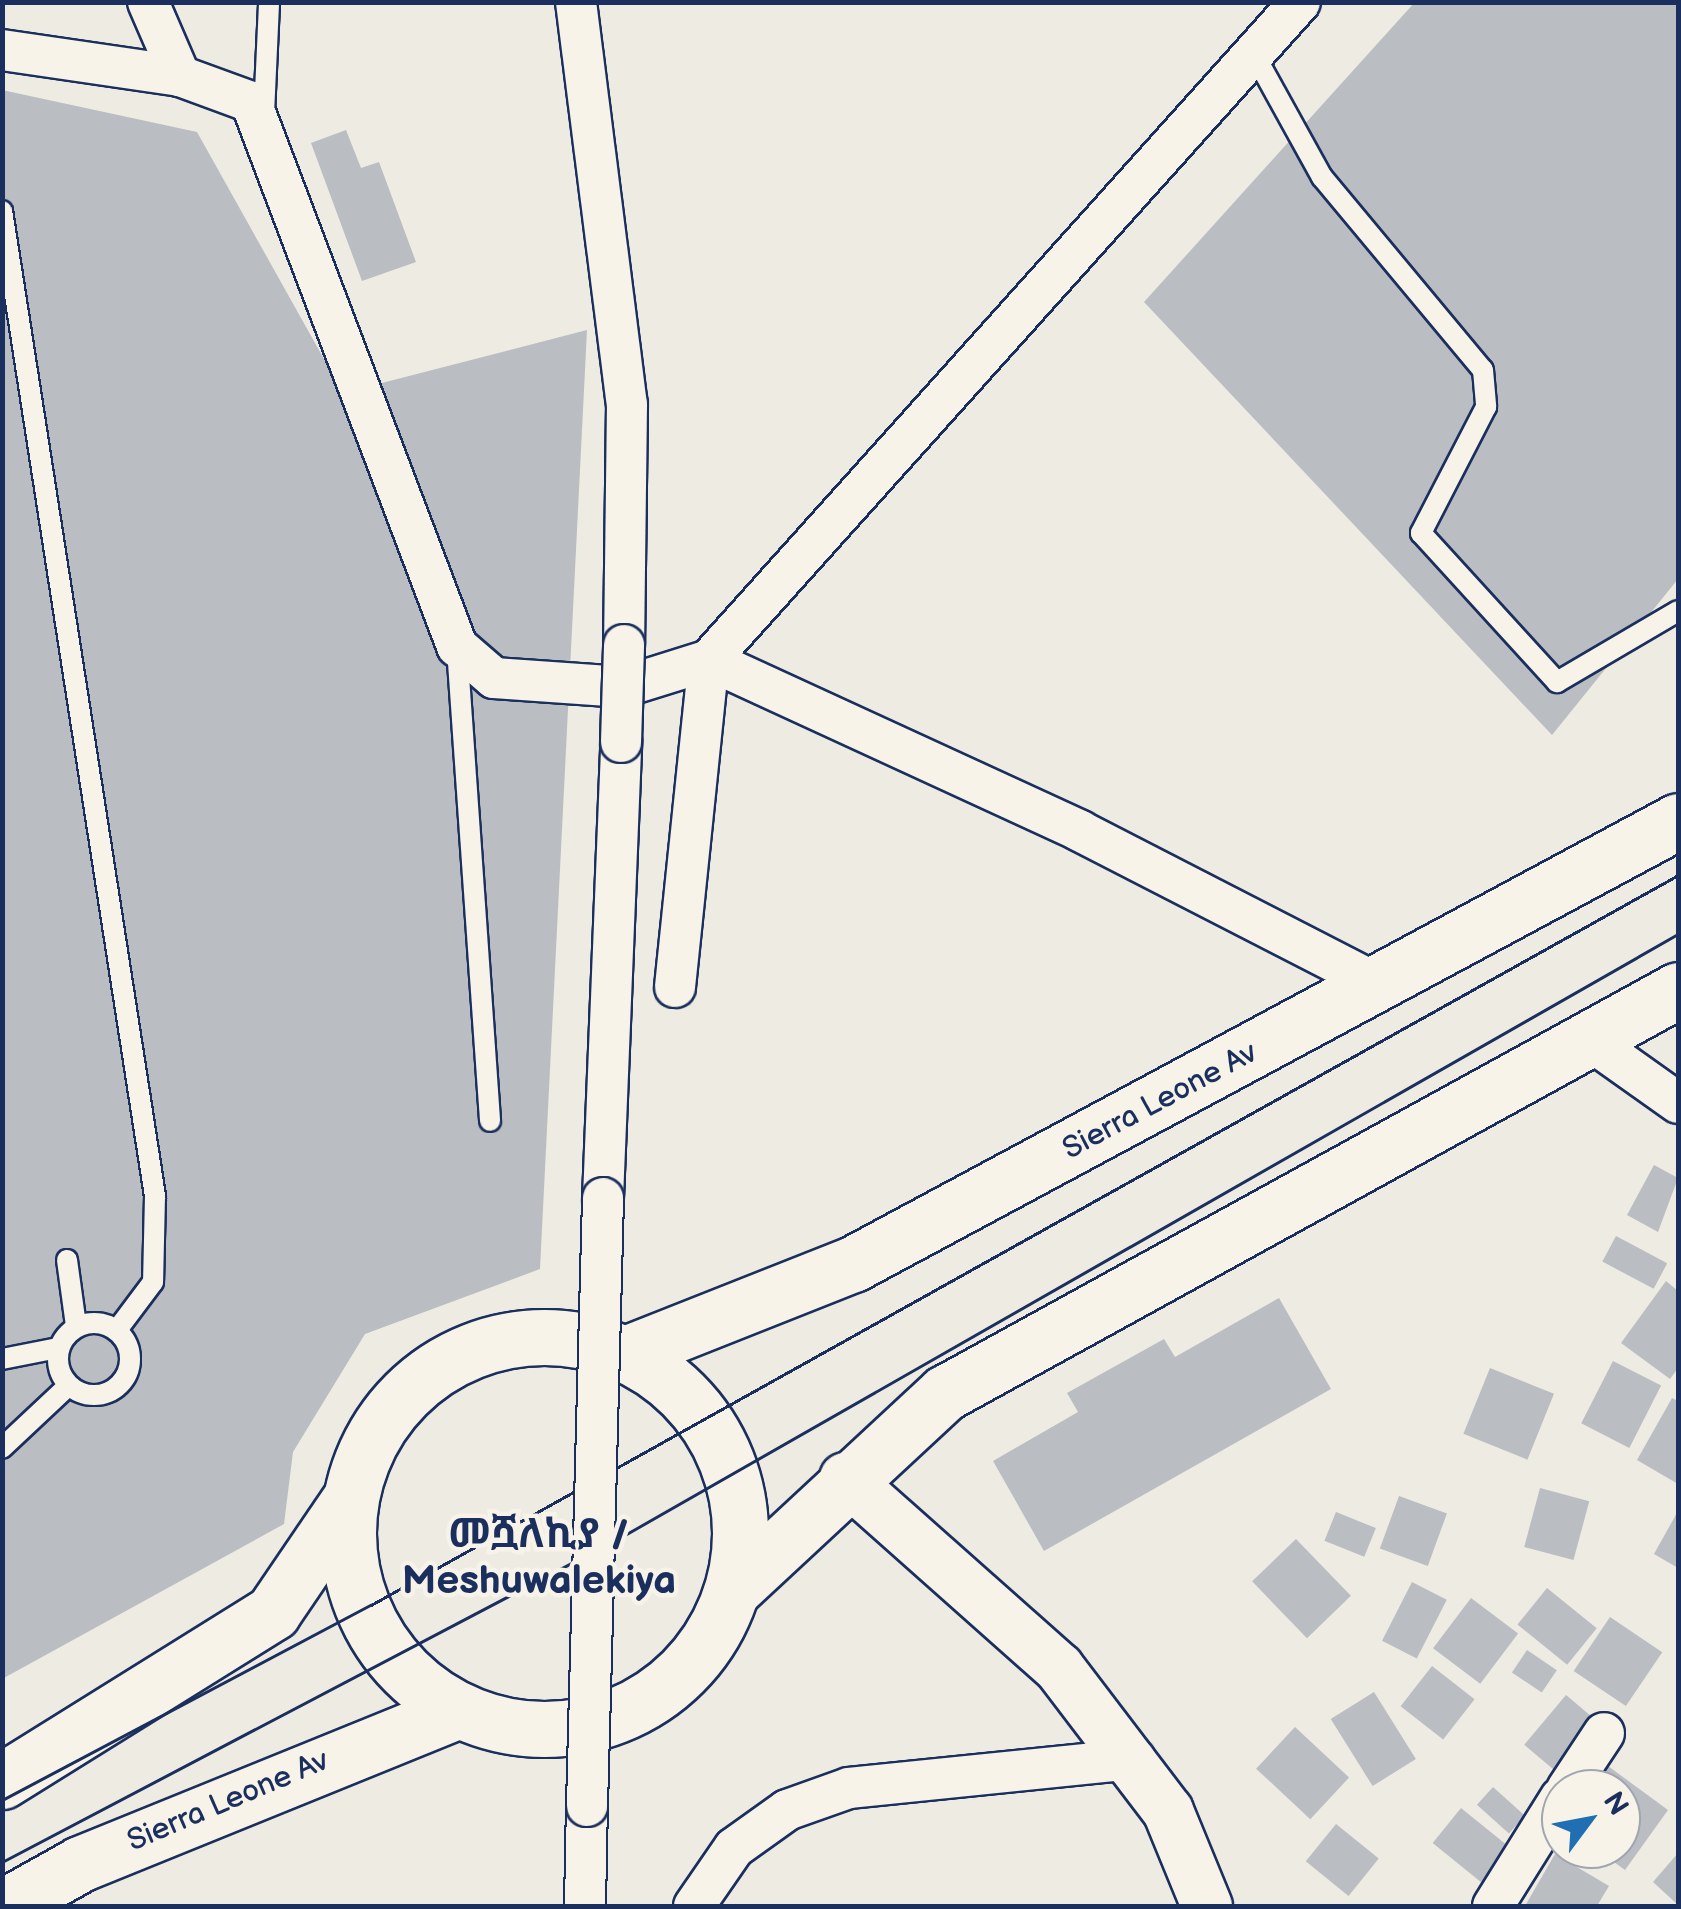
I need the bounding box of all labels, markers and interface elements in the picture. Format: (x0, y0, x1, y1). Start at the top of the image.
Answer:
street label: Sierra Leone Av (1057, 1035, 1263, 1167)
district label: መሿለኪያ / Meshuwalekiya (385, 1511, 693, 1605)
street label: Sierra Leone Av (122, 1742, 334, 1860)
north arrow (1541, 1769, 1641, 1869)
text: N (1596, 1786, 1635, 1822)

